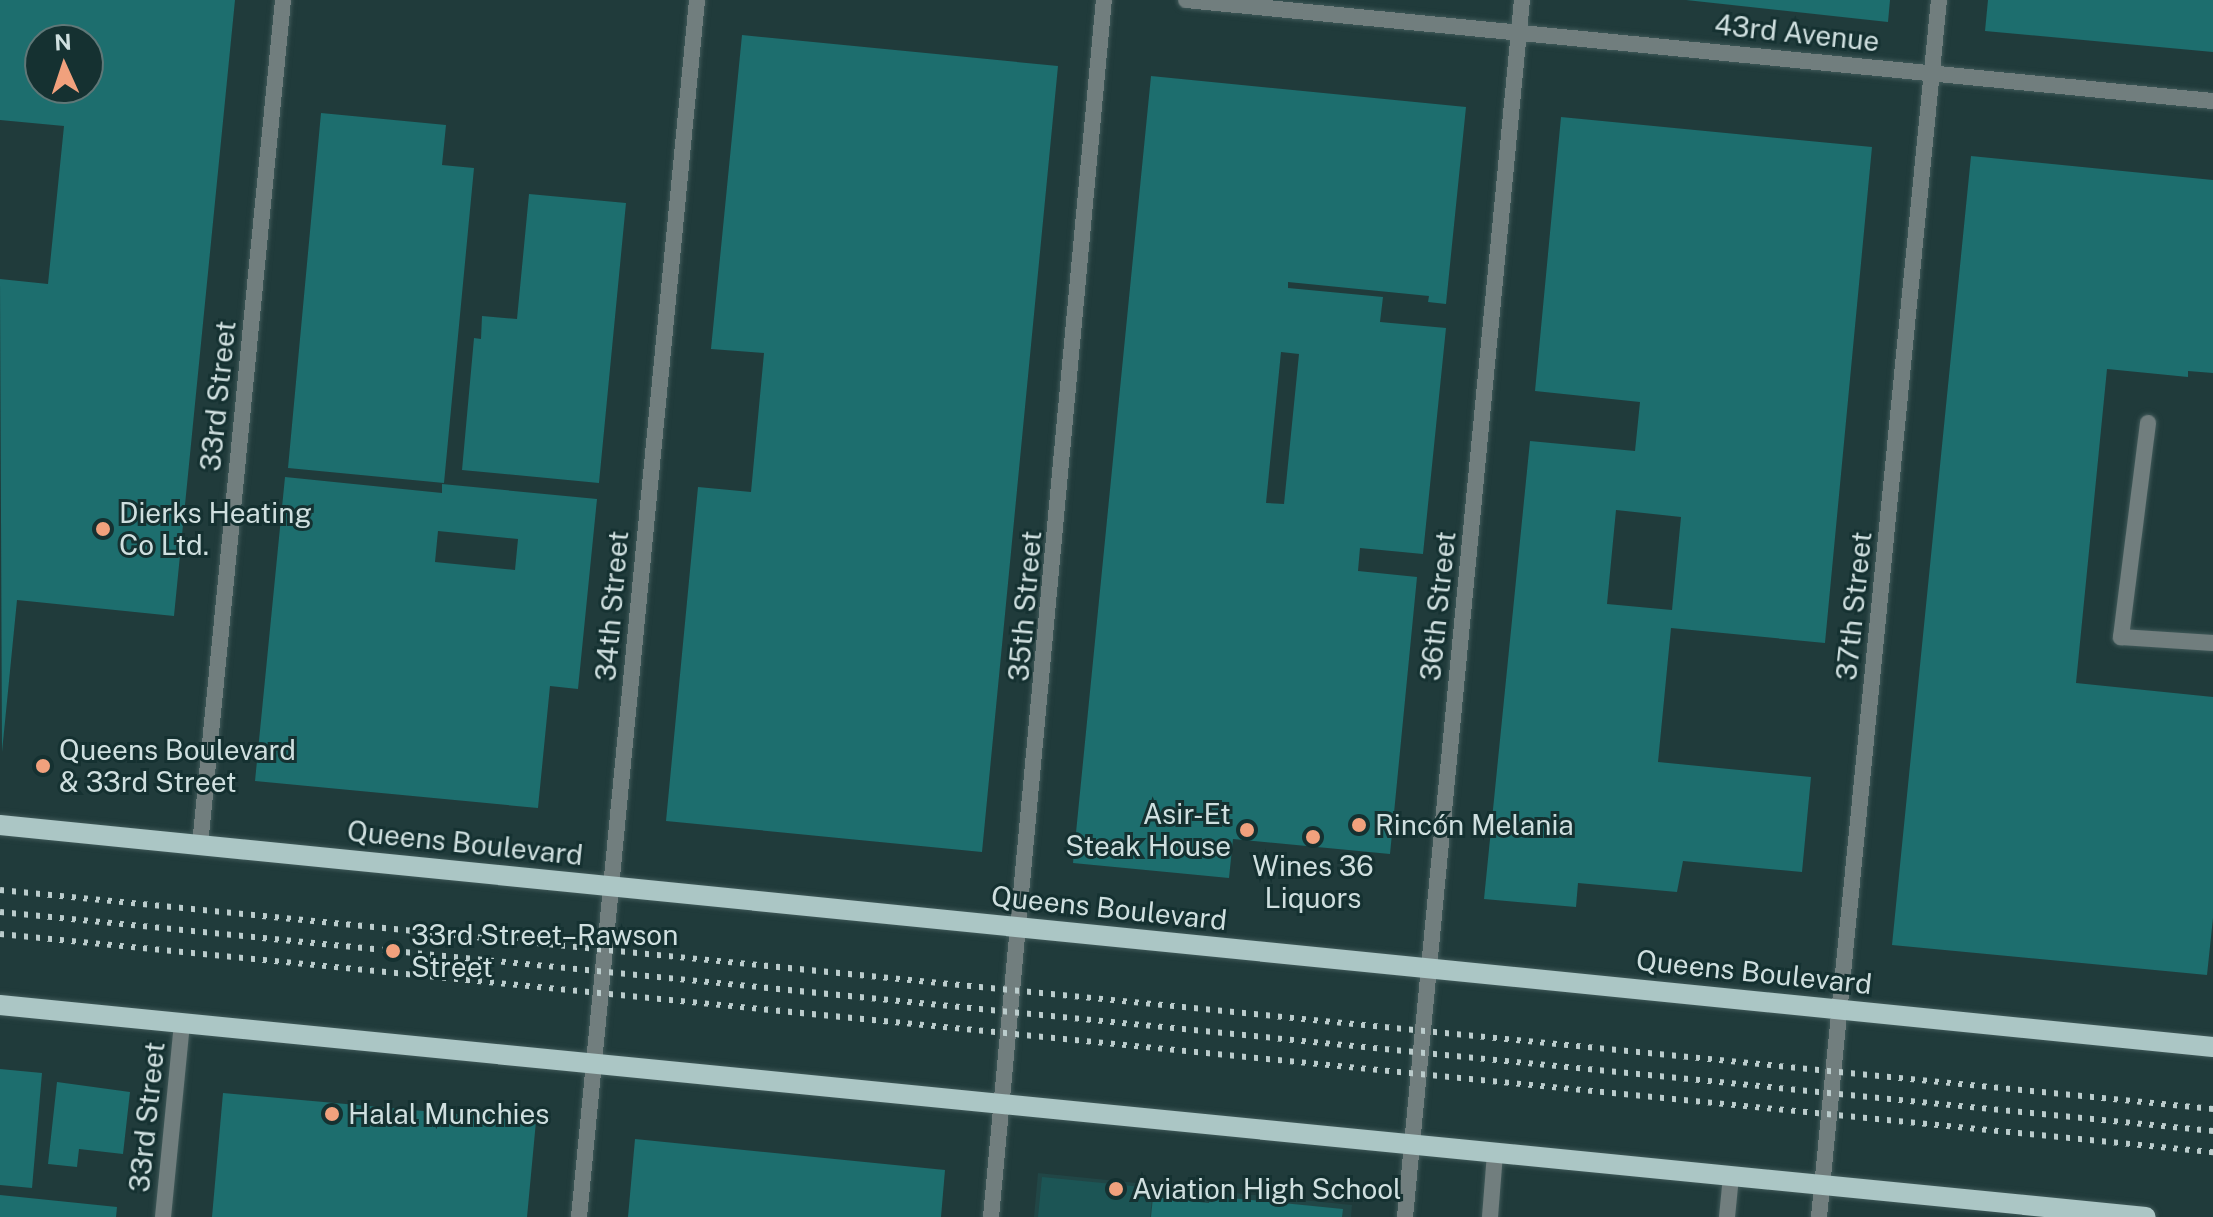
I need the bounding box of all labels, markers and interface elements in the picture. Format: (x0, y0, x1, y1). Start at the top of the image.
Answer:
street label: 43rd Avenue (1713, 8, 1881, 58)
north arrow (24, 24, 104, 104)
text: N (54, 29, 72, 55)
street label: 33rd Street (193, 319, 243, 473)
place label: Dierks Heating Co Ltd. (119, 496, 312, 562)
marker: Dierks Heating Co Ltd. (94, 520, 112, 538)
street label: 34th Street (589, 529, 635, 683)
street label: 35th Street (1002, 529, 1048, 683)
street label: 36th Street (1413, 529, 1463, 683)
street label: 37th Street (1829, 530, 1879, 682)
place label: Queens Boulevard & 33rd Street (59, 733, 296, 799)
marker: Queens Boulevard & 33rd Street (34, 757, 52, 775)
place label: Asir-Et Steak House (1065, 797, 1231, 863)
place label: Rincón Melania (1375, 808, 1574, 842)
street label: Queens Boulevard (345, 814, 585, 872)
marker: Rincón Melania (1350, 816, 1368, 834)
marker: Asir-Et Steak House (1238, 821, 1256, 839)
marker: Wines 36 Liquors (1304, 828, 1322, 846)
place label: Wines 36 Liquors (1252, 849, 1374, 915)
street label: Queens Boulevard (989, 879, 1229, 937)
place label: 33rd Street–Rawson Street (411, 918, 678, 984)
marker: 33rd Street–Rawson Street (382, 940, 404, 962)
street label: Queens Boulevard (1634, 943, 1874, 1001)
street label: 33rd Street (122, 1040, 172, 1194)
place label: Halal Munchies (348, 1097, 549, 1131)
marker: Halal Munchies (323, 1105, 341, 1123)
place label: Aviation High School (1132, 1172, 1402, 1206)
marker: Aviation High School (1107, 1180, 1125, 1198)

